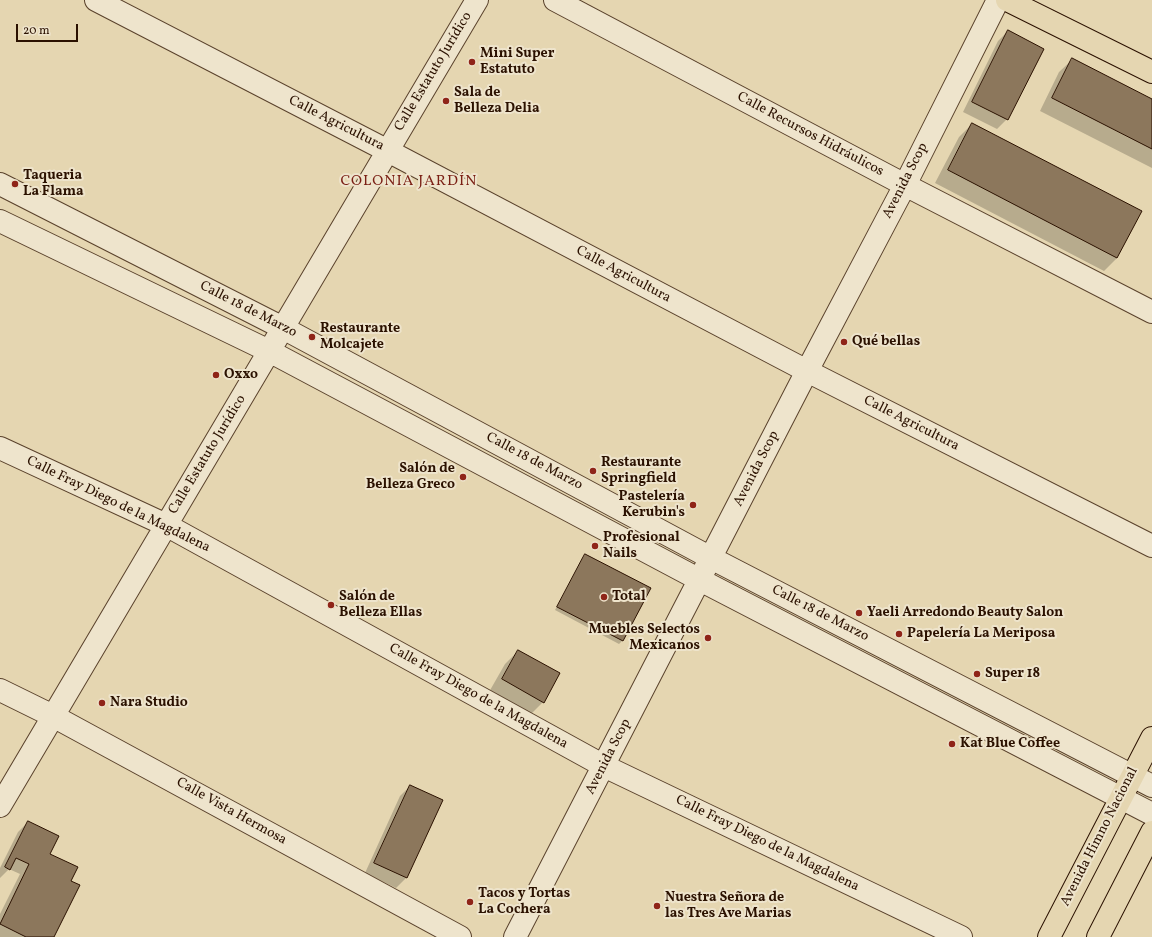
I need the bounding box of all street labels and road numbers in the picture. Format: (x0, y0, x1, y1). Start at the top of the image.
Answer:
street label: Calle Estatuto Jurídico (392, 9, 476, 135)
street label: Calle Recursos Hidráulicos (734, 89, 886, 181)
street label: Calle Agricultura (285, 93, 387, 155)
street label: Avenida Scop (880, 140, 932, 222)
street label: Calle Agricultura (573, 243, 673, 307)
street label: Calle 18 de Marzo (197, 278, 299, 342)
street label: Calle Estatuto Jurídico (166, 392, 250, 518)
street label: Calle Agricultura (860, 393, 962, 455)
street label: Avenida Scop (731, 428, 783, 510)
street label: Calle 18 de Marzo (483, 429, 585, 495)
street label: Calle Fray Diego de la Magdalena (23, 453, 213, 557)
street label: Calle 18 de Marzo (769, 582, 871, 646)
street label: Calle Fray Diego de la Magdalena (386, 641, 570, 753)
street label: Avenida Scop (583, 716, 635, 798)
street label: Avenida Himno Nacional (1058, 765, 1142, 909)
street label: Calle Vista Hermosa (173, 775, 289, 849)
street label: Calle Fray Diego de la Magdalena (672, 792, 862, 896)

